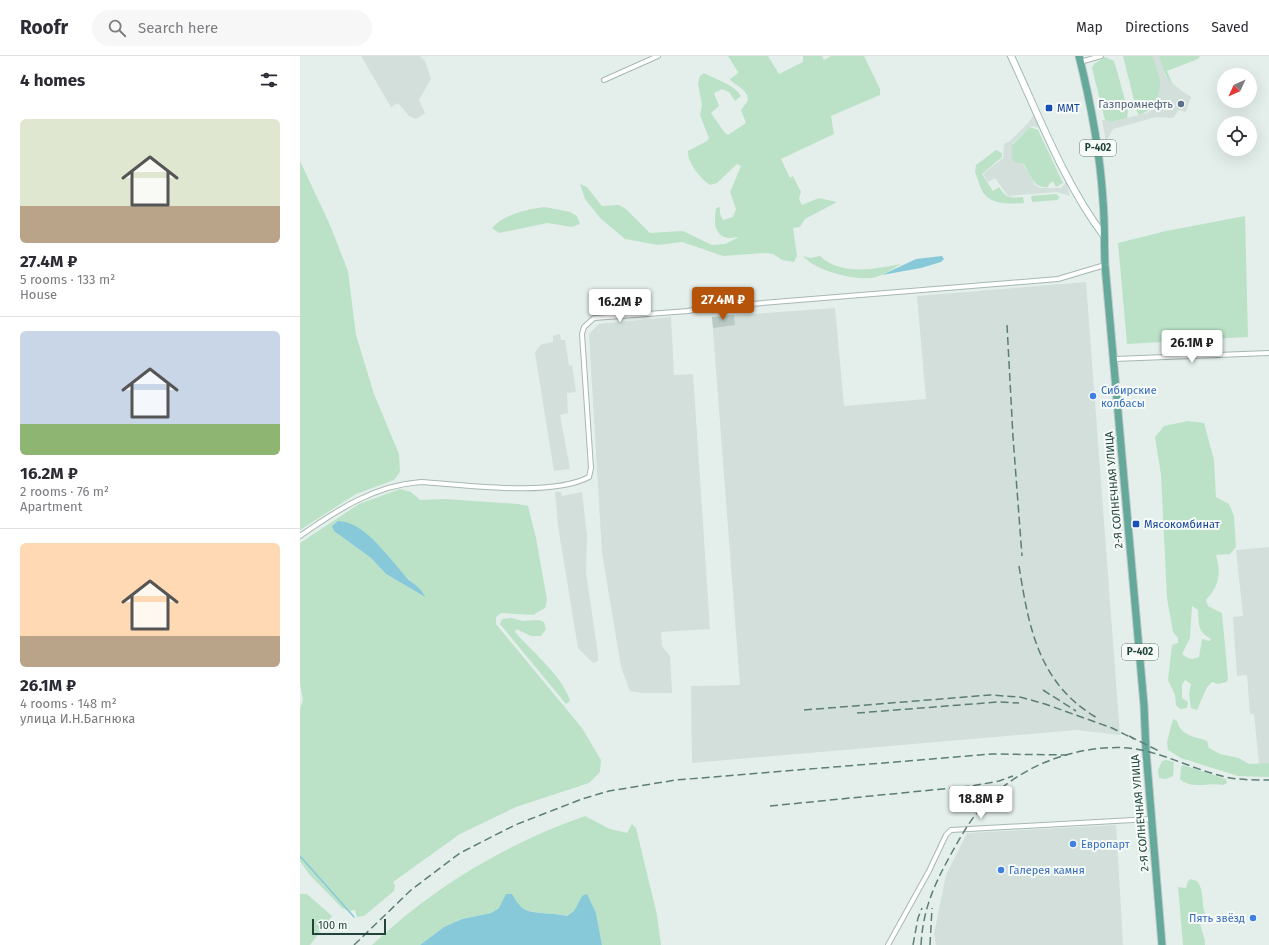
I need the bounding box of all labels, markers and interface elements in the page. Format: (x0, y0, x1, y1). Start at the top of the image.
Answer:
search box (92, 10, 372, 46)
text: Roofr (20, 16, 68, 39)
icon: search (106, 17, 128, 39)
text: Search here (138, 19, 218, 37)
text: Map (1076, 19, 1103, 36)
text: Directions (1125, 19, 1189, 36)
text: Saved (1211, 19, 1249, 36)
north arrow (1217, 68, 1257, 108)
map controls (1217, 68, 1257, 156)
icon: filters (258, 69, 280, 91)
text: 4 homes (20, 70, 85, 91)
place label: Газпромнефть (1098, 98, 1173, 111)
marker: Газпромнефть (1176, 99, 1186, 109)
place label: ММТ (1057, 102, 1080, 115)
marker: ММТ (1044, 103, 1054, 113)
button: locate (1217, 116, 1257, 156)
road number: Р-402 (1080, 140, 1116, 156)
icon: home (114, 145, 186, 217)
text: 27.4M ₽ (20, 251, 77, 272)
text: 5 rooms · 133 m² (20, 272, 115, 287)
text: House (20, 287, 57, 302)
pin: 27.4M ₽ (686, 287, 760, 321)
pin: 16.2M ₽ (583, 289, 657, 323)
text: 27.4M ₽ (701, 292, 745, 307)
text: 16.2M ₽ (598, 294, 642, 309)
pin: 26.1M ₽ (1155, 330, 1229, 364)
text: 26.1M ₽ (1171, 335, 1213, 350)
icon: home (114, 357, 186, 429)
place label: Сибирские колбасы (1101, 384, 1157, 410)
marker: Сибирские колбасы (1088, 391, 1098, 401)
street label: 2-Я СОЛНЕЧНАЯ УЛИЦА (1102, 430, 1126, 549)
text: 16.2M ₽ (20, 463, 78, 484)
text: 2 rooms · 76 m² (20, 484, 109, 499)
text: Apartment (20, 499, 82, 514)
place label: Мясокомбинат (1144, 518, 1220, 531)
marker: Мясокомбинат (1131, 519, 1141, 529)
icon: home (114, 569, 186, 641)
road number: Р-402 (1122, 644, 1158, 660)
text: 26.1M ₽ (20, 675, 76, 696)
text: 4 rooms · 148 m² (20, 696, 117, 711)
text: улица И.Н.Багнюка (20, 711, 135, 726)
street label: 2-Я СОЛНЕЧНАЯ УЛИЦА (1128, 753, 1152, 872)
pin: 18.8M ₽ (944, 786, 1018, 820)
text: 18.8M ₽ (958, 791, 1004, 806)
place label: Европарт (1081, 838, 1130, 851)
marker: Европарт (1068, 839, 1078, 849)
place label: Галерея камня (1009, 864, 1085, 877)
marker: Галерея камня (996, 865, 1006, 875)
place label: Пять звёзд (1189, 912, 1245, 925)
marker: Пять звёзд (1248, 913, 1258, 923)
scale bar (312, 917, 386, 936)
text: 100 m (318, 919, 347, 932)

